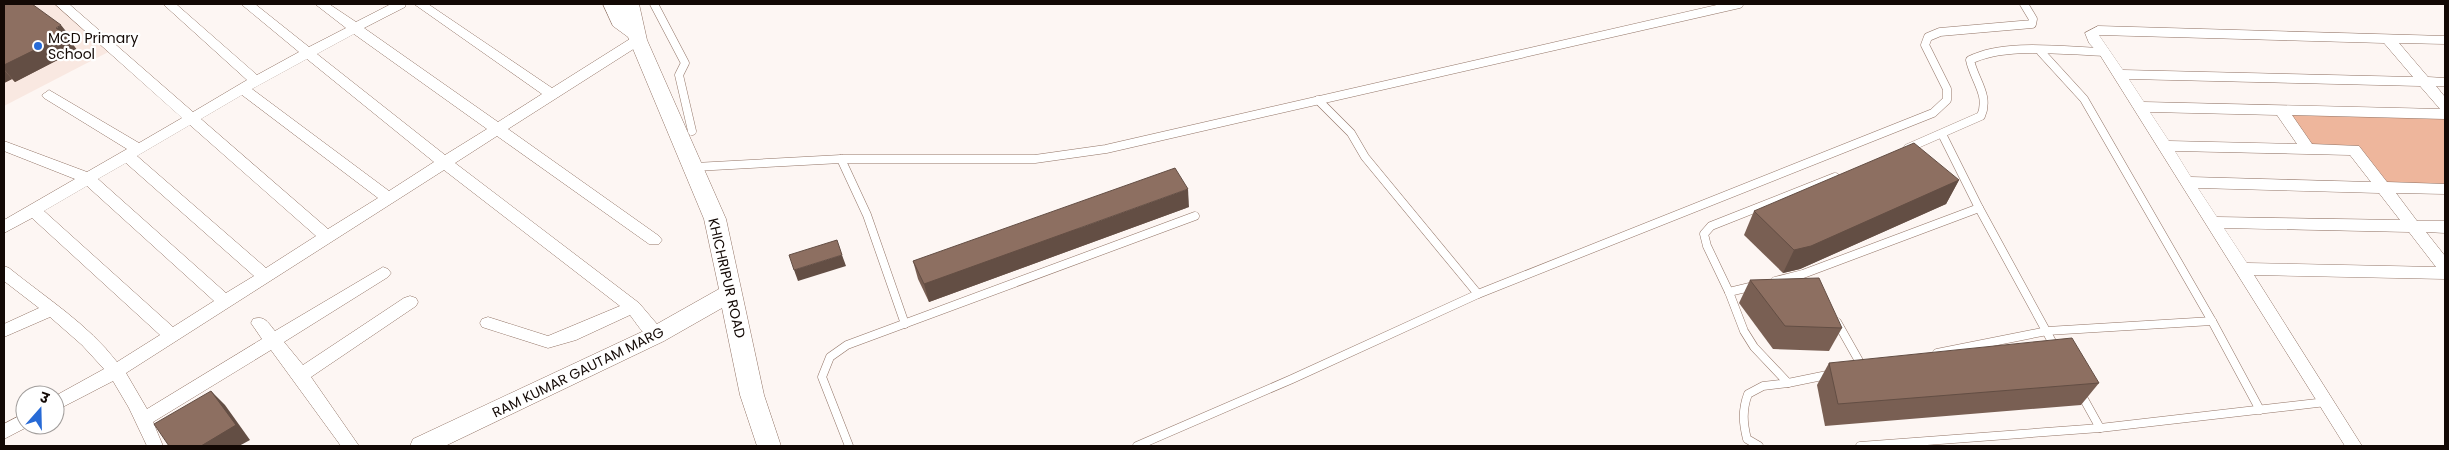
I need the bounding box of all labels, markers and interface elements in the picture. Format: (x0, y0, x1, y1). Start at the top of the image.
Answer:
place label: MCD Primary School (48, 28, 138, 64)
marker: MCD Primary School (32, 40, 44, 52)
street label: KHICHRIPUR ROAD (703, 216, 751, 340)
street label: RAM KUMAR GAUTAM MARG (489, 322, 667, 422)
north arrow (15, 385, 65, 435)
text: उ (36, 387, 53, 409)

